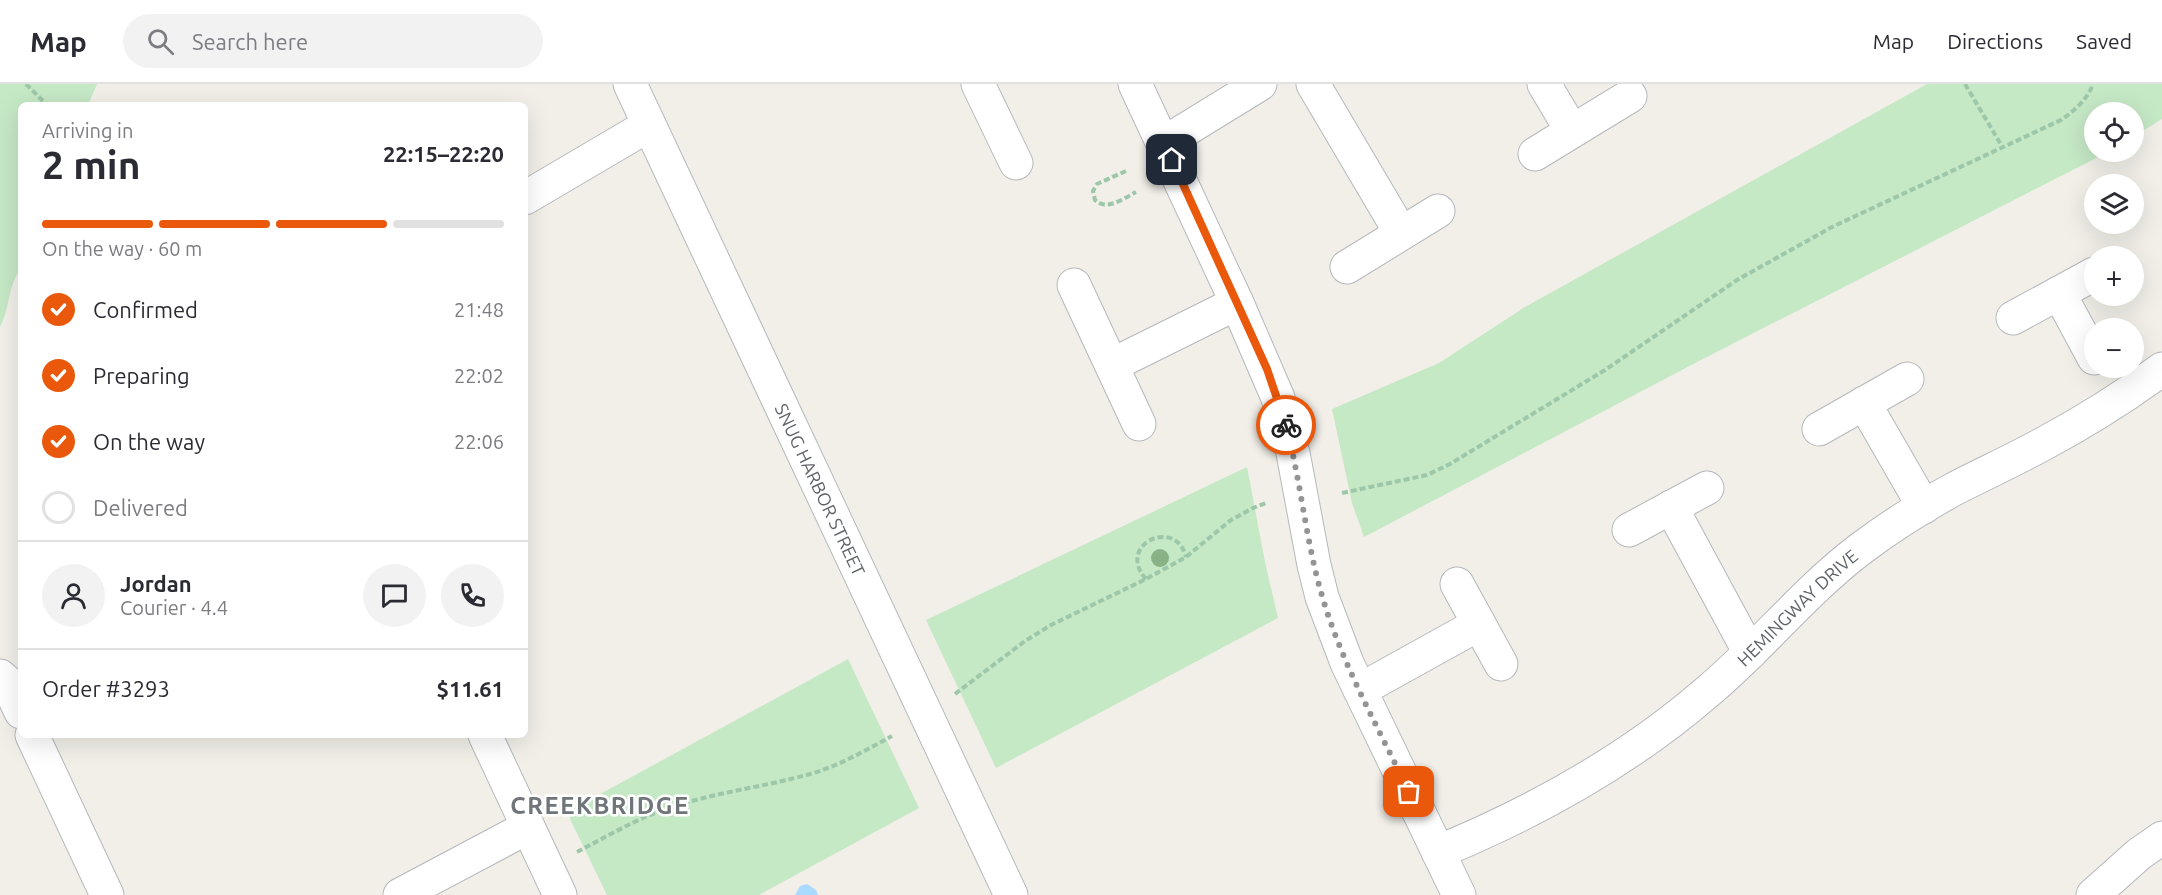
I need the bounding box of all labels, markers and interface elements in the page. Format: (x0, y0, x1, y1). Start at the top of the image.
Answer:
search box (123, 14, 543, 68)
icon: search (144, 25, 177, 58)
text: Map (30, 26, 87, 57)
text: Search here (192, 29, 308, 54)
text: Map (1873, 29, 1914, 53)
text: Directions (1947, 29, 2043, 53)
text: Saved (2076, 29, 2132, 53)
map controls (2084, 102, 2144, 378)
button: locate (2084, 102, 2144, 162)
text: Arriving in (42, 119, 133, 142)
pin (1146, 134, 1197, 185)
text: 22:15–22:20 (383, 141, 504, 166)
text: 2 min (42, 143, 141, 186)
icon: home (1155, 143, 1188, 176)
button: layers (2084, 174, 2144, 234)
text: On the way · 60 m (42, 237, 202, 260)
button: + (2084, 246, 2144, 306)
icon: check (42, 293, 75, 326)
text: Confirmed (93, 297, 198, 322)
text: 21:48 (454, 298, 504, 321)
button: − (2084, 318, 2144, 378)
icon: check (42, 359, 75, 392)
text: Preparing (93, 363, 190, 388)
text: 22:02 (454, 364, 504, 387)
courier (1256, 395, 1316, 455)
street label: SNUG HARBOR STREET (772, 400, 869, 579)
icon: bike (1270, 409, 1303, 442)
icon: check (42, 425, 75, 458)
text: On the way (93, 429, 205, 454)
text: 22:06 (454, 430, 504, 453)
text: Delivered (93, 495, 188, 520)
street label: HEMINGWAY DRIVE (1733, 545, 1861, 670)
button: person (42, 564, 105, 627)
button: chat (363, 564, 426, 627)
button: phone (441, 564, 504, 627)
text: Jordan (120, 571, 192, 596)
text: Courier · 4.4 (120, 596, 228, 619)
text: Order #3293 (42, 676, 170, 701)
text: $11.61 (437, 676, 504, 701)
pin (1383, 766, 1434, 817)
icon: bag (1392, 775, 1425, 808)
district label: CREEKBRIDGE (510, 792, 690, 819)

